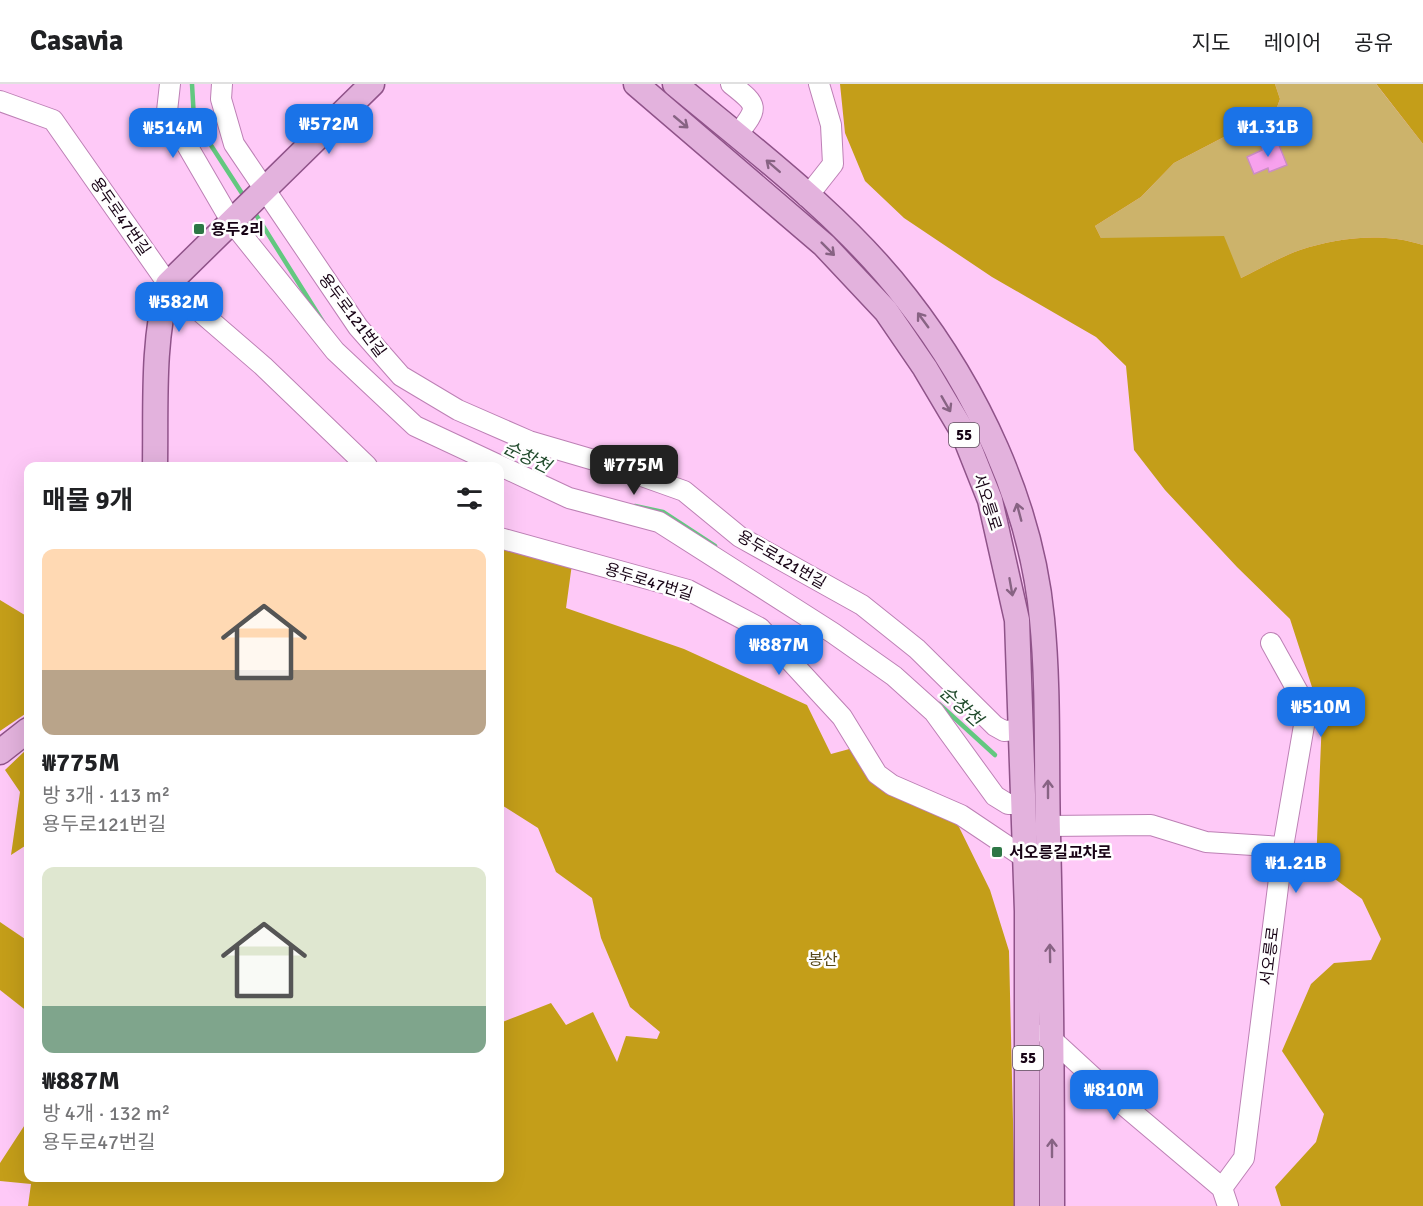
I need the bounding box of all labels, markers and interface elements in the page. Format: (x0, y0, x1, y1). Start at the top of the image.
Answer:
text: Casavia (30, 24, 123, 58)
text: 지도 (1192, 30, 1230, 56)
text: 레이어 (1263, 30, 1321, 56)
text: 공유 (1354, 30, 1393, 56)
pin: ₩572M (287, 104, 371, 155)
pin: ₩1.31B (1219, 107, 1317, 158)
pin: ₩514M (131, 108, 215, 159)
text: ₩572M (299, 111, 359, 136)
text: ₩1.31B (1237, 114, 1299, 139)
text: ₩514M (143, 115, 203, 140)
one-way arrow (673, 115, 689, 128)
one-way arrow (765, 159, 780, 173)
street label: 용두로47번길 (86, 174, 154, 260)
place label: 용두2리 (211, 220, 264, 240)
marker: 용두2리 (192, 222, 206, 236)
one-way arrow (821, 242, 836, 257)
street label: 용두로121번길 (314, 270, 390, 361)
pin: ₩582M (137, 282, 221, 333)
text: ₩582M (149, 289, 209, 314)
one-way arrow (917, 313, 929, 329)
one-way arrow (940, 395, 952, 412)
road number: 55 (949, 423, 979, 447)
water label: 순창천 (500, 436, 556, 479)
pin: ₩775M (592, 445, 676, 496)
text: ₩775M (604, 452, 664, 477)
street label: 서오릉로 (968, 471, 1006, 534)
icon: filters (453, 482, 486, 515)
text: 매물 9개 (42, 485, 134, 517)
one-way arrow (1013, 503, 1024, 522)
street label: 용두로121번길 (733, 526, 830, 593)
street label: 용두로47번길 (602, 559, 695, 605)
one-way arrow (1006, 576, 1017, 596)
icon: home (210, 588, 318, 696)
pin: ₩887M (737, 625, 821, 676)
text: ₩887M (749, 632, 809, 657)
water label: 순창천 (935, 681, 989, 732)
pin: ₩510M (1279, 687, 1363, 738)
text: ₩510M (1291, 694, 1351, 719)
text: ₩775M (42, 747, 120, 779)
one-way arrow (1042, 779, 1054, 799)
text: 방 3개 · 113 m² (42, 783, 170, 808)
text: 용두로121번길 (42, 812, 166, 837)
place label: 서오릉길교차로 (1009, 843, 1112, 863)
pin: ₩1.21B (1247, 843, 1345, 894)
marker: 서오릉길교차로 (990, 845, 1004, 859)
text: ₩1.21B (1265, 850, 1327, 875)
icon: home (210, 906, 318, 1014)
street label: 서오릉로 (1256, 925, 1284, 987)
one-way arrow (1044, 943, 1056, 963)
park label: 봉산 (808, 950, 838, 970)
road number: 55 (1013, 1046, 1043, 1070)
text: ₩887M (42, 1065, 120, 1097)
pin: ₩810M (1072, 1070, 1156, 1121)
text: ₩810M (1084, 1077, 1144, 1102)
text: 방 4개 · 132 m² (42, 1101, 170, 1126)
text: 용두로47번길 (42, 1130, 156, 1155)
one-way arrow (1046, 1138, 1058, 1158)

